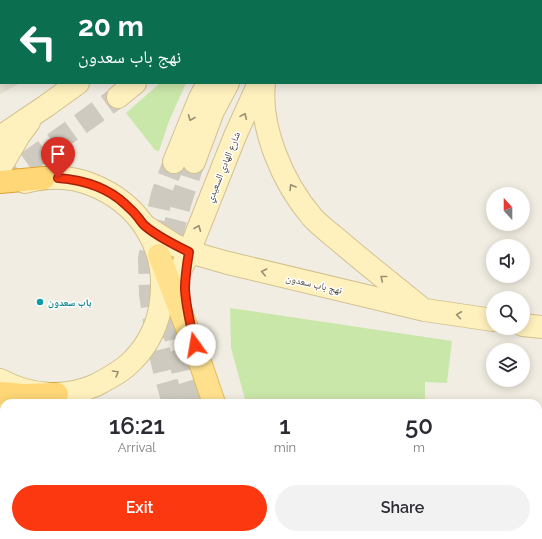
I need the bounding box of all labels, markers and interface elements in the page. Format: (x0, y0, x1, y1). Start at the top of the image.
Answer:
text: 20 m (78, 10, 144, 43)
icon: left (12, 16, 64, 68)
text: نهج باب سعدون (78, 46, 181, 67)
one-way arrow (239, 113, 247, 121)
one-way arrow (188, 115, 196, 122)
street label: شارع الهادي السعيدي (204, 130, 245, 205)
pin (41, 137, 75, 178)
icon: arrive (47, 143, 69, 165)
one-way arrow (289, 184, 296, 191)
north arrow (486, 187, 530, 231)
map controls (486, 187, 530, 387)
one-way arrow (194, 225, 202, 232)
button: sound (486, 239, 530, 283)
one-way arrow (261, 268, 268, 277)
street label: نهج باب سعدون (285, 272, 343, 297)
one-way arrow (381, 275, 388, 282)
button: search (486, 291, 530, 335)
marker: باب سعدون (35, 297, 45, 307)
place label: باب سعدون (48, 297, 92, 309)
one-way arrow (456, 311, 462, 320)
position arrow (174, 324, 216, 366)
button: layers (486, 343, 530, 387)
one-way arrow (112, 371, 119, 378)
text: 16:21 (109, 411, 165, 440)
text: 1 (279, 411, 291, 440)
text: 50 (405, 411, 433, 440)
text: Arrival (118, 440, 156, 455)
text: min (274, 440, 296, 455)
text: m (413, 440, 425, 455)
button: Exit (12, 485, 267, 531)
button: Share (275, 485, 530, 531)

